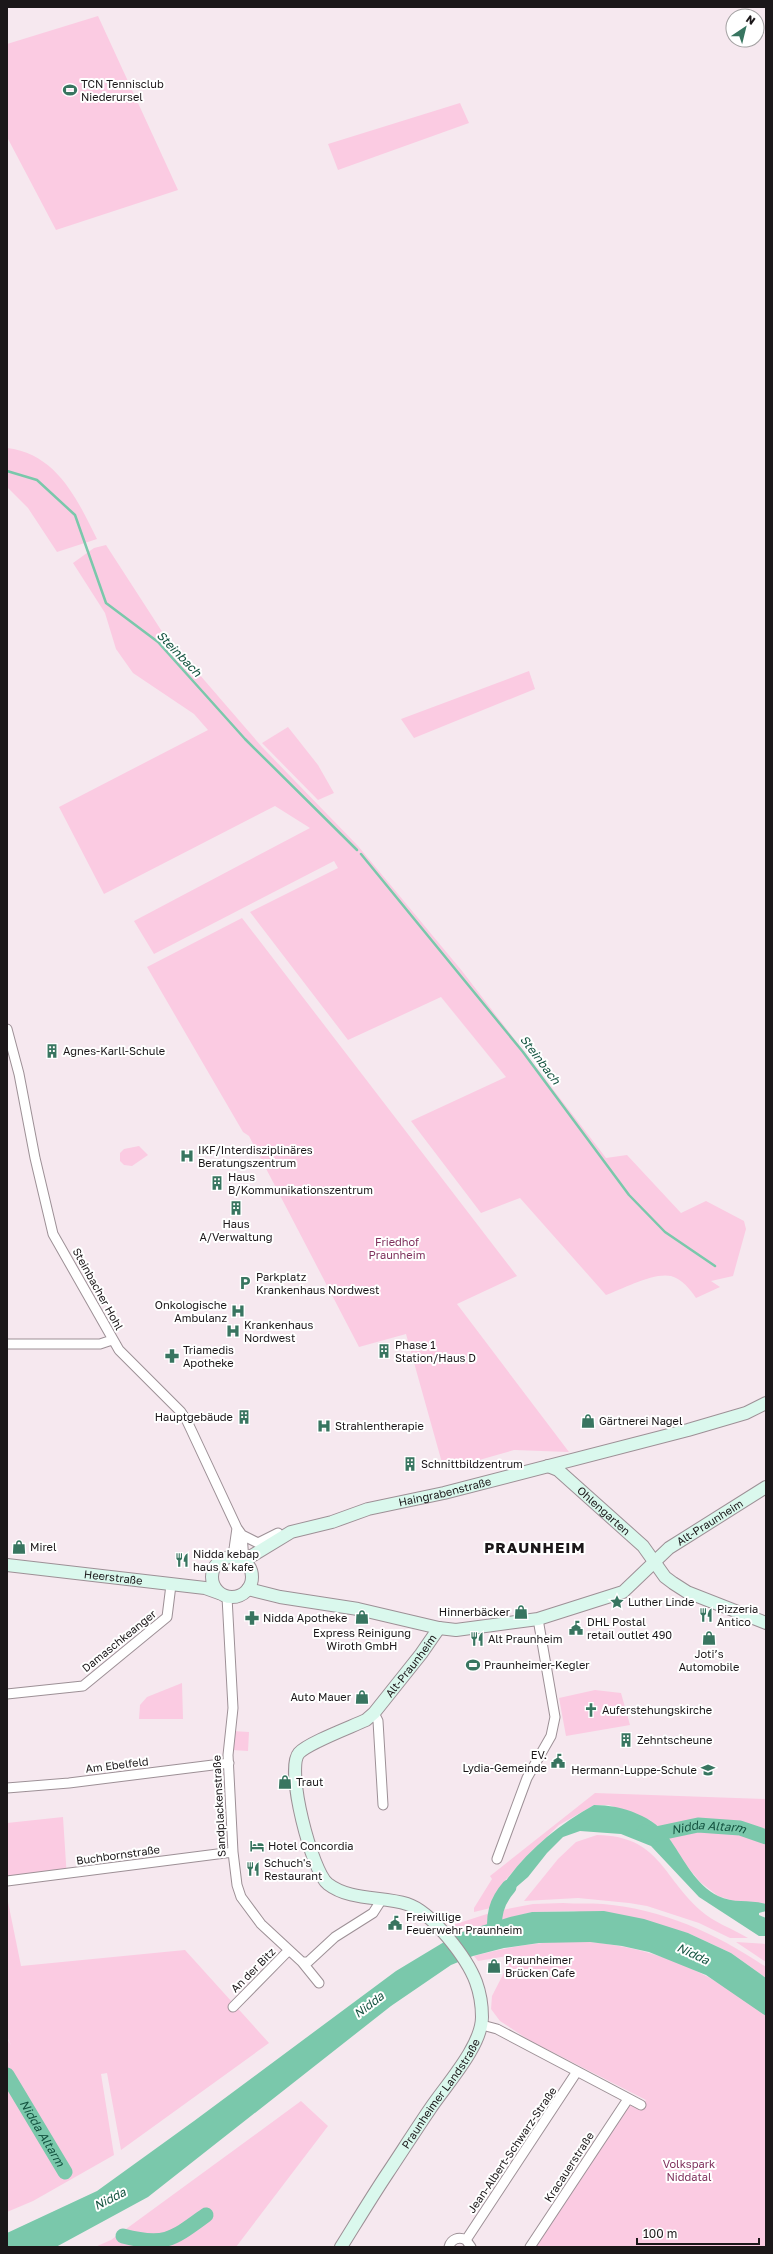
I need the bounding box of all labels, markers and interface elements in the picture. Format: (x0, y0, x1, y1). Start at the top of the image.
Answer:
north arrow (725, 8, 765, 48)
text: N (744, 12, 758, 27)
place label: TCN Tennisclub Niederursel (81, 77, 164, 103)
sports icon: TCN Tennisclub Niederursel (62, 82, 78, 98)
water label: Steinbach (154, 628, 205, 680)
water label: Steinbach (517, 1032, 564, 1088)
building icon: Agnes-Karll-Schule (44, 1043, 60, 1059)
place label: Agnes-Karll-Schule (63, 1044, 165, 1057)
place label: IKF/Interdisziplinäres Beratungszentrum (198, 1143, 313, 1169)
hospital icon: IKF/Interdisziplinäres Beratungszentrum (179, 1148, 195, 1164)
place label: Haus B/Kommunikationszentrum (228, 1170, 373, 1196)
building icon: Haus B/Kommunikationszentrum (209, 1175, 225, 1191)
building icon: Haus A/Verwaltung (228, 1200, 244, 1216)
place label: Haus A/Verwaltung (199, 1217, 273, 1243)
park label: Friedhof Praunheim (369, 1235, 425, 1261)
street label: Steinbacher Hohl (71, 1245, 127, 1332)
place label: Parkplatz Krankenhaus Nordwest (256, 1270, 379, 1296)
parking icon: Parkplatz Krankenhaus Nordwest (237, 1275, 253, 1291)
place label: Onkologische Ambulanz (155, 1298, 227, 1324)
hospital icon: Onkologische Ambulanz (230, 1303, 246, 1319)
place label: Krankenhaus Nordwest (244, 1318, 314, 1344)
hospital icon: Krankenhaus Nordwest (225, 1323, 241, 1339)
place label: Phase 1 Station/Haus D (395, 1338, 476, 1364)
place label: Triamedis Apotheke (183, 1343, 234, 1369)
building icon: Phase 1 Station/Haus D (376, 1343, 392, 1359)
pharmacy icon: Triamedis Apotheke (164, 1348, 180, 1364)
building icon: Hauptgebäude (236, 1409, 252, 1425)
place label: Hauptgebäude (155, 1410, 233, 1423)
shop icon: Gärtnerei Nagel (580, 1413, 596, 1429)
place label: Gärtnerei Nagel (599, 1414, 683, 1427)
hospital icon: Strahlentherapie (316, 1418, 332, 1434)
place label: Strahlentherapie (335, 1419, 424, 1432)
building icon: Schnittbildzentrum (402, 1456, 418, 1472)
place label: Schnittbildzentrum (421, 1457, 523, 1470)
street label: Haingrabenstraße (397, 1474, 492, 1508)
street label: Ohlengarten (575, 1483, 633, 1537)
street label: Alt-Praunheim (674, 1496, 745, 1548)
district label: PRAUNHEIM (484, 1538, 586, 1556)
shop icon: Mirel (11, 1539, 27, 1555)
place label: Mirel (30, 1540, 57, 1553)
place label: Nidda kebap haus & kafe (193, 1547, 259, 1573)
restaurant icon: Nidda kebap haus & kafe (174, 1552, 190, 1568)
street label: Heerstraße (83, 1567, 143, 1587)
place icon: Luther Linde (609, 1594, 625, 1610)
place label: Luther Linde (628, 1595, 694, 1608)
place label: Pizzeria Antico (717, 1602, 758, 1628)
shop icon: Hinnerbäcker (513, 1604, 529, 1620)
place label: Hinnerbäcker (439, 1605, 511, 1618)
street label: Damaschkeanger (79, 1606, 159, 1674)
restaurant icon: Pizzeria Antico (698, 1607, 714, 1623)
shop icon: Express Reinigung Wiroth GmbH (354, 1609, 370, 1625)
pharmacy icon: Nidda Apotheke (244, 1610, 260, 1626)
place label: Nidda Apotheke (263, 1611, 347, 1624)
place label: DHL Postal retail outlet 490 (587, 1615, 672, 1641)
public building icon: DHL Postal retail outlet 490 (568, 1620, 584, 1636)
place label: Express Reinigung Wiroth GmbH (313, 1626, 411, 1652)
shop icon: Joti’s Automobile (701, 1630, 717, 1646)
restaurant icon: Alt Praunheim (469, 1631, 485, 1647)
street label: Alt-Praunheim (382, 1632, 439, 1699)
place label: Alt Praunheim (488, 1632, 562, 1645)
place label: Joti’s Automobile (679, 1647, 739, 1673)
sports icon: Praunheimer-Kegler (465, 1657, 481, 1673)
place label: Praunheimer-Kegler (484, 1658, 590, 1671)
shop icon: Auto Mauer (354, 1689, 370, 1705)
place label: Auto Mauer (290, 1690, 352, 1703)
church icon: Auferstehungskirche (583, 1702, 599, 1718)
place label: Auferstehungskirche (602, 1703, 712, 1716)
building icon: Zehntscheune (618, 1732, 634, 1748)
place label: Zehntscheune (637, 1733, 712, 1746)
place label: EV. Lydia-Gemeinde (462, 1748, 547, 1774)
public building icon: EV. Lydia-Gemeinde (550, 1753, 566, 1769)
street label: Am Ebelfeld (85, 1754, 149, 1775)
street label: Sandplackenstraße (209, 1755, 228, 1857)
school or university icon: Hermann-Luppe-Schule (700, 1762, 716, 1778)
place label: Hermann-Luppe-Schule (571, 1763, 697, 1776)
shop icon: Traut (277, 1774, 293, 1790)
place label: Traut (296, 1775, 323, 1788)
water label: Nidda Altarm (670, 1817, 749, 1838)
hotel icon: Hotel Concordia (249, 1838, 265, 1854)
place label: Hotel Concordia (268, 1839, 354, 1852)
street label: Buchbornstraße (75, 1842, 161, 1867)
place label: Schuch's Restaurant (264, 1856, 322, 1882)
restaurant icon: Schuch's Restaurant (245, 1861, 261, 1877)
place label: Freiwillige Feuerwehr Praunheim (406, 1910, 522, 1936)
public building icon: Freiwillige Feuerwehr Praunheim (387, 1915, 403, 1931)
water label: Nidda (675, 1940, 713, 1968)
street label: An der Bitz (228, 1944, 278, 1995)
place label: Praunheimer Brücken Cafe (505, 1953, 575, 1979)
shop icon: Praunheimer Brücken Cafe (486, 1958, 502, 1974)
water label: Nidda (351, 1988, 388, 2021)
street label: Praunheimer Landstraße (399, 2036, 482, 2151)
street label: Jean-Albert-Schwarz-Straße (464, 2084, 559, 2215)
water label: Nidda Altarm (17, 2097, 69, 2170)
street label: Kracauerstraße (541, 2129, 596, 2204)
park label: Volkspark Niddatal (663, 2157, 715, 2183)
water label: Nidda (91, 2184, 129, 2213)
scale bar (637, 2220, 759, 2246)
text: 100 m (643, 2226, 677, 2241)

